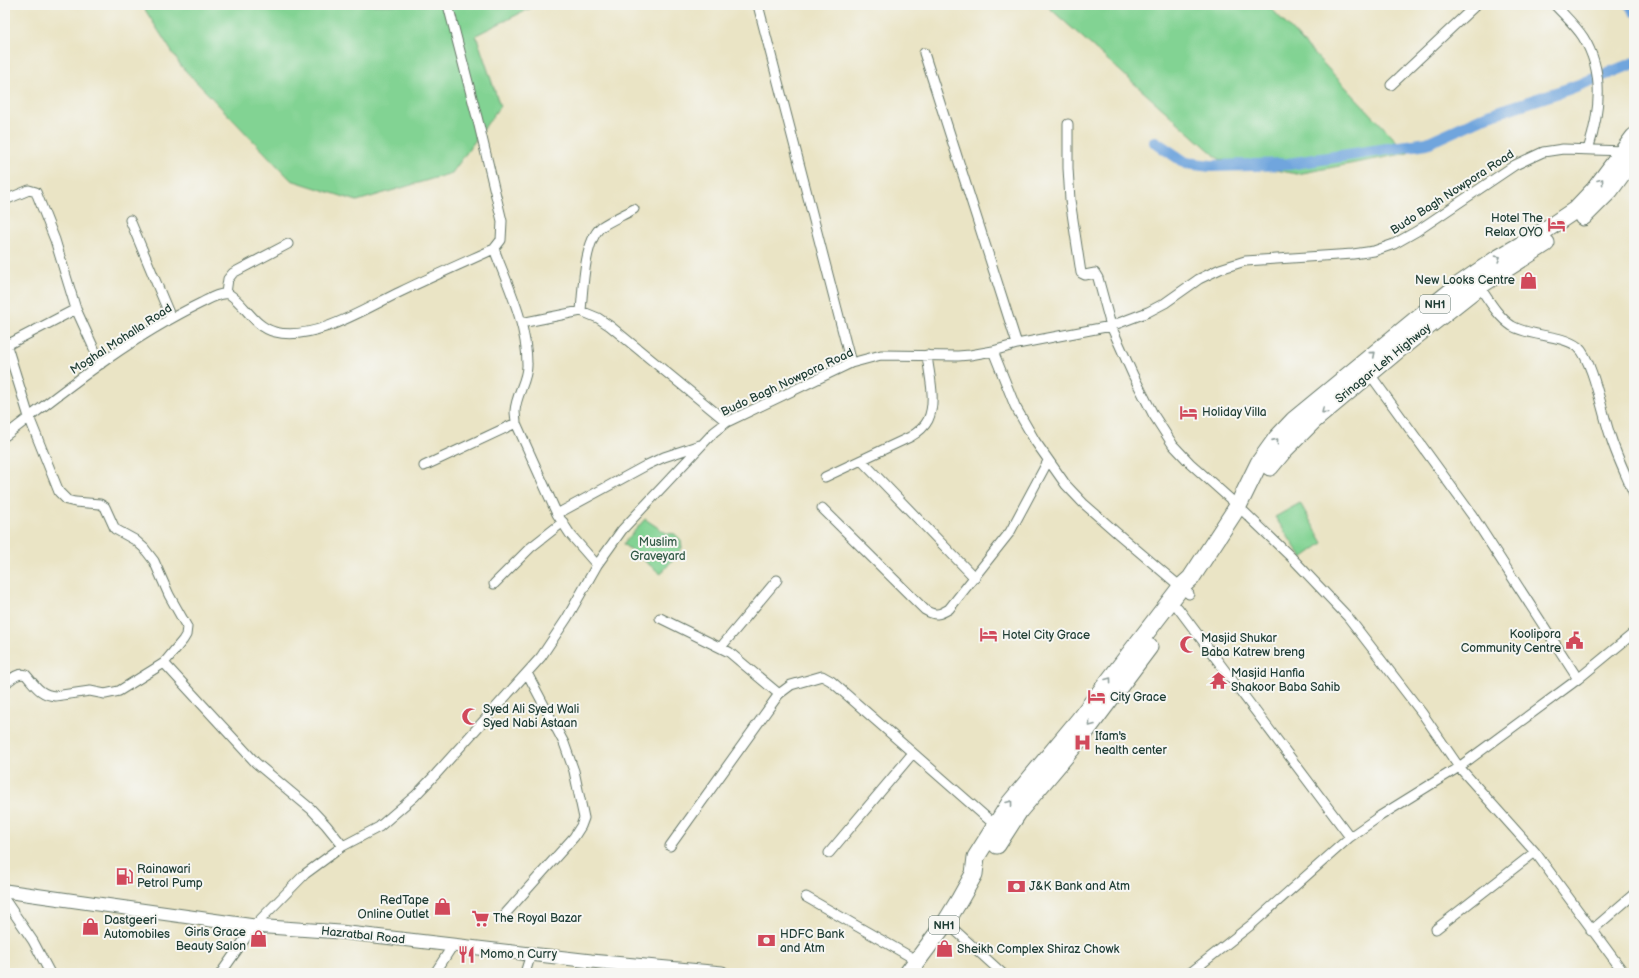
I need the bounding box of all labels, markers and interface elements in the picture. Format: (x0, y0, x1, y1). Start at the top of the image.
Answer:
street label: Budo Bagh Nowpora Road (1388, 147, 1517, 238)
one-way arrow (1596, 178, 1603, 185)
place label: Hotel The Relax OYO (1485, 211, 1543, 240)
hotel icon: Hotel The Relax OYO (1546, 215, 1566, 235)
one-way arrow (1494, 256, 1501, 263)
shop icon: New Looks Centre (1518, 270, 1538, 290)
place label: New Looks Centre (1415, 273, 1515, 288)
road number: NH1 (1420, 295, 1450, 313)
street label: Moghal Mohalla Road (68, 301, 175, 378)
street label: Srinagar-Leh Highway (1332, 320, 1435, 407)
street label: Budo Bagh Nowpora Road (719, 345, 856, 420)
one-way arrow (1368, 352, 1376, 359)
hotel icon: Holiday Villa (1179, 402, 1199, 422)
place label: Holiday Villa (1202, 405, 1267, 420)
one-way arrow (1322, 406, 1329, 413)
one-way arrow (1271, 438, 1278, 445)
park label: Muslim Graveyard (630, 535, 686, 564)
hotel icon: Hotel City Grace (979, 625, 999, 645)
place label: Koolipora Community Centre (1461, 627, 1561, 656)
place label: Hotel City Grace (1002, 628, 1090, 643)
place label: Masjid Shukar Baba Katrew breng (1201, 631, 1305, 660)
public building icon: Koolipora Community Centre (1564, 631, 1584, 651)
mosque icon: Masjid Shukar Baba Katrew breng (1178, 635, 1198, 655)
place label: Masjid Hanfia Shakoor Baba Sahib (1231, 666, 1341, 695)
temple icon: Masjid Hanfia Shakoor Baba Sahib (1208, 670, 1228, 690)
one-way arrow (1105, 678, 1112, 685)
hotel icon: City Grace (1087, 687, 1107, 707)
place label: City Grace (1110, 690, 1166, 705)
place label: Syed Ali Syed Wali Syed Nabi Astaan (483, 702, 579, 731)
mosque icon: Syed Ali Syed Wali Syed Nabi Astaan (460, 706, 480, 726)
one-way arrow (1088, 720, 1095, 727)
place label: Ifam's health center (1095, 729, 1167, 758)
hospital icon: Ifam's health center (1072, 733, 1092, 753)
one-way arrow (1005, 801, 1012, 808)
place label: Rainawari Petrol Pump (137, 862, 203, 891)
fuel station icon: Rainawari Petrol Pump (114, 866, 134, 886)
bank icon: J&K Bank and Atm (1006, 876, 1026, 896)
place label: J&K Bank and Atm (1029, 879, 1130, 894)
place label: RedTape Online Outlet (358, 893, 429, 922)
shop icon: RedTape Online Outlet (432, 897, 452, 917)
supermarket icon: The Royal Bazar (470, 908, 490, 928)
place label: The Royal Bazar (493, 911, 582, 926)
place label: Dastgeeri Automobiles (104, 913, 170, 942)
road number: NH1 (929, 916, 959, 934)
shop icon: Dastgeeri Automobiles (81, 917, 101, 937)
street label: Hazratbal Road (320, 924, 406, 947)
place label: Girls Grace Beauty Salon (176, 925, 246, 954)
place label: HDFC Bank and Atm (780, 927, 844, 956)
shop icon: Girls Grace Beauty Salon (249, 929, 269, 949)
bank icon: HDFC Bank and Atm (757, 931, 777, 951)
shop icon: Sheikh Complex Shiraz Chowk (934, 939, 954, 959)
place label: Sheikh Complex Shiraz Chowk (957, 942, 1120, 957)
restaurant icon: Momo n Curry (457, 944, 477, 964)
place label: Momo n Curry (480, 947, 558, 962)

